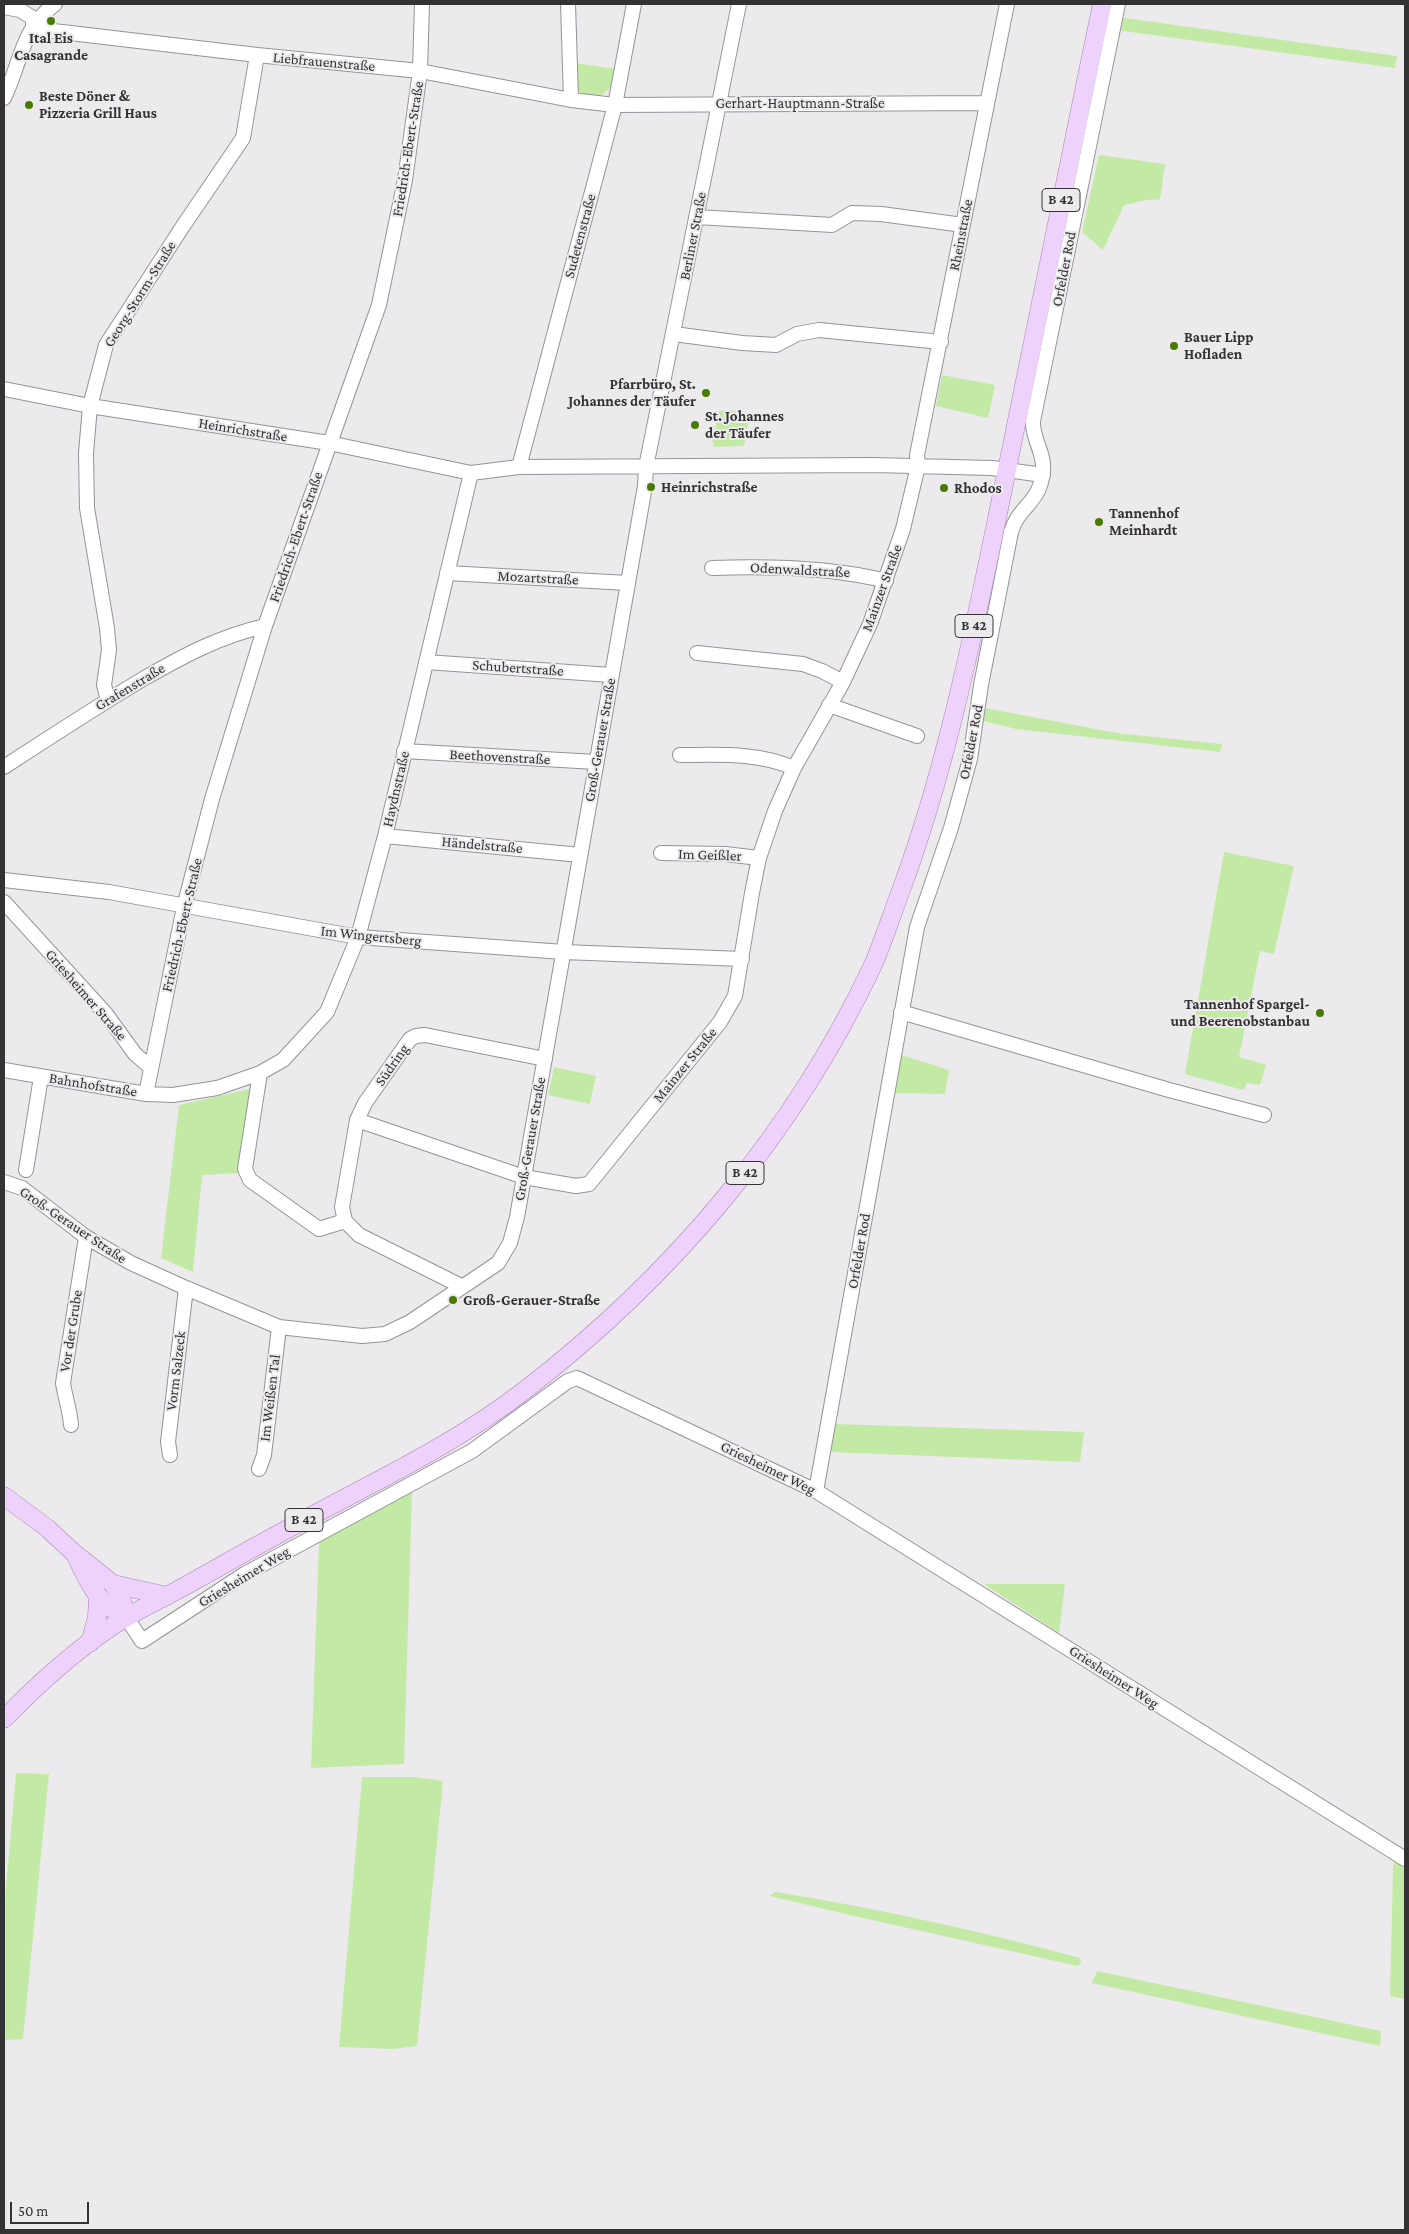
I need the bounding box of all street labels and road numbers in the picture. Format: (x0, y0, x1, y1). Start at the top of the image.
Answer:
street label: Liebfrauenstraße (272, 49, 376, 75)
street label: Friedrich-Ebert-Straße (388, 80, 428, 218)
street label: Gerhart-Hauptmann-Straße (715, 94, 885, 112)
road number: B 42 (1042, 188, 1080, 212)
street label: Berliner Straße (676, 190, 710, 282)
street label: Sudetenstraße (560, 192, 600, 280)
street label: Rheinstraße (945, 198, 977, 272)
street label: Orfelder Rod (1048, 230, 1080, 308)
street label: Georg-Storm-Straße (100, 237, 180, 351)
street label: Heinrichstraße (197, 414, 289, 446)
street label: Friedrich-Ebert-Straße (265, 469, 327, 605)
street label: Mainzer Straße (858, 542, 906, 634)
street label: Odenwaldstraße (750, 558, 850, 582)
street label: Mozartstraße (497, 567, 579, 589)
road number: B 42 (955, 614, 993, 638)
street label: Schubertstraße (472, 656, 564, 680)
street label: Grafenstraße (92, 659, 168, 715)
street label: Groß-Gerauer Straße (580, 677, 620, 803)
street label: Orfelder Rod (955, 703, 987, 781)
street label: Beethovenstraße (449, 745, 551, 769)
street label: Haydnstraße (379, 749, 413, 829)
street label: Händelstraße (441, 833, 523, 857)
street label: Im Geißler (678, 845, 742, 865)
street label: Friedrich-Ebert-Straße (158, 856, 206, 994)
street label: Im Wingertsberg (320, 922, 422, 950)
street label: Griesheimer Straße (41, 946, 131, 1044)
street label: Mainzer Straße (649, 1024, 721, 1106)
street label: Südring (371, 1040, 413, 1090)
street label: Bahnhofstraße (48, 1069, 138, 1101)
street label: Groß-Gerauer Straße (510, 1076, 550, 1202)
road number: B 42 (726, 1162, 764, 1184)
street label: Groß-Gerauer Straße (16, 1182, 130, 1268)
street label: Orfelder Rod (844, 1212, 874, 1290)
street label: Vor der Grube (56, 1288, 86, 1374)
street label: Vorm Salzeck (162, 1330, 190, 1412)
street label: Im Weißen Tal (256, 1354, 284, 1442)
street label: Griesheimer Weg (718, 1437, 818, 1499)
road number: B 42 (285, 1508, 323, 1532)
street label: Griesheimer Weg (195, 1543, 293, 1611)
street label: Griesheimer Weg (1066, 1641, 1162, 1713)

